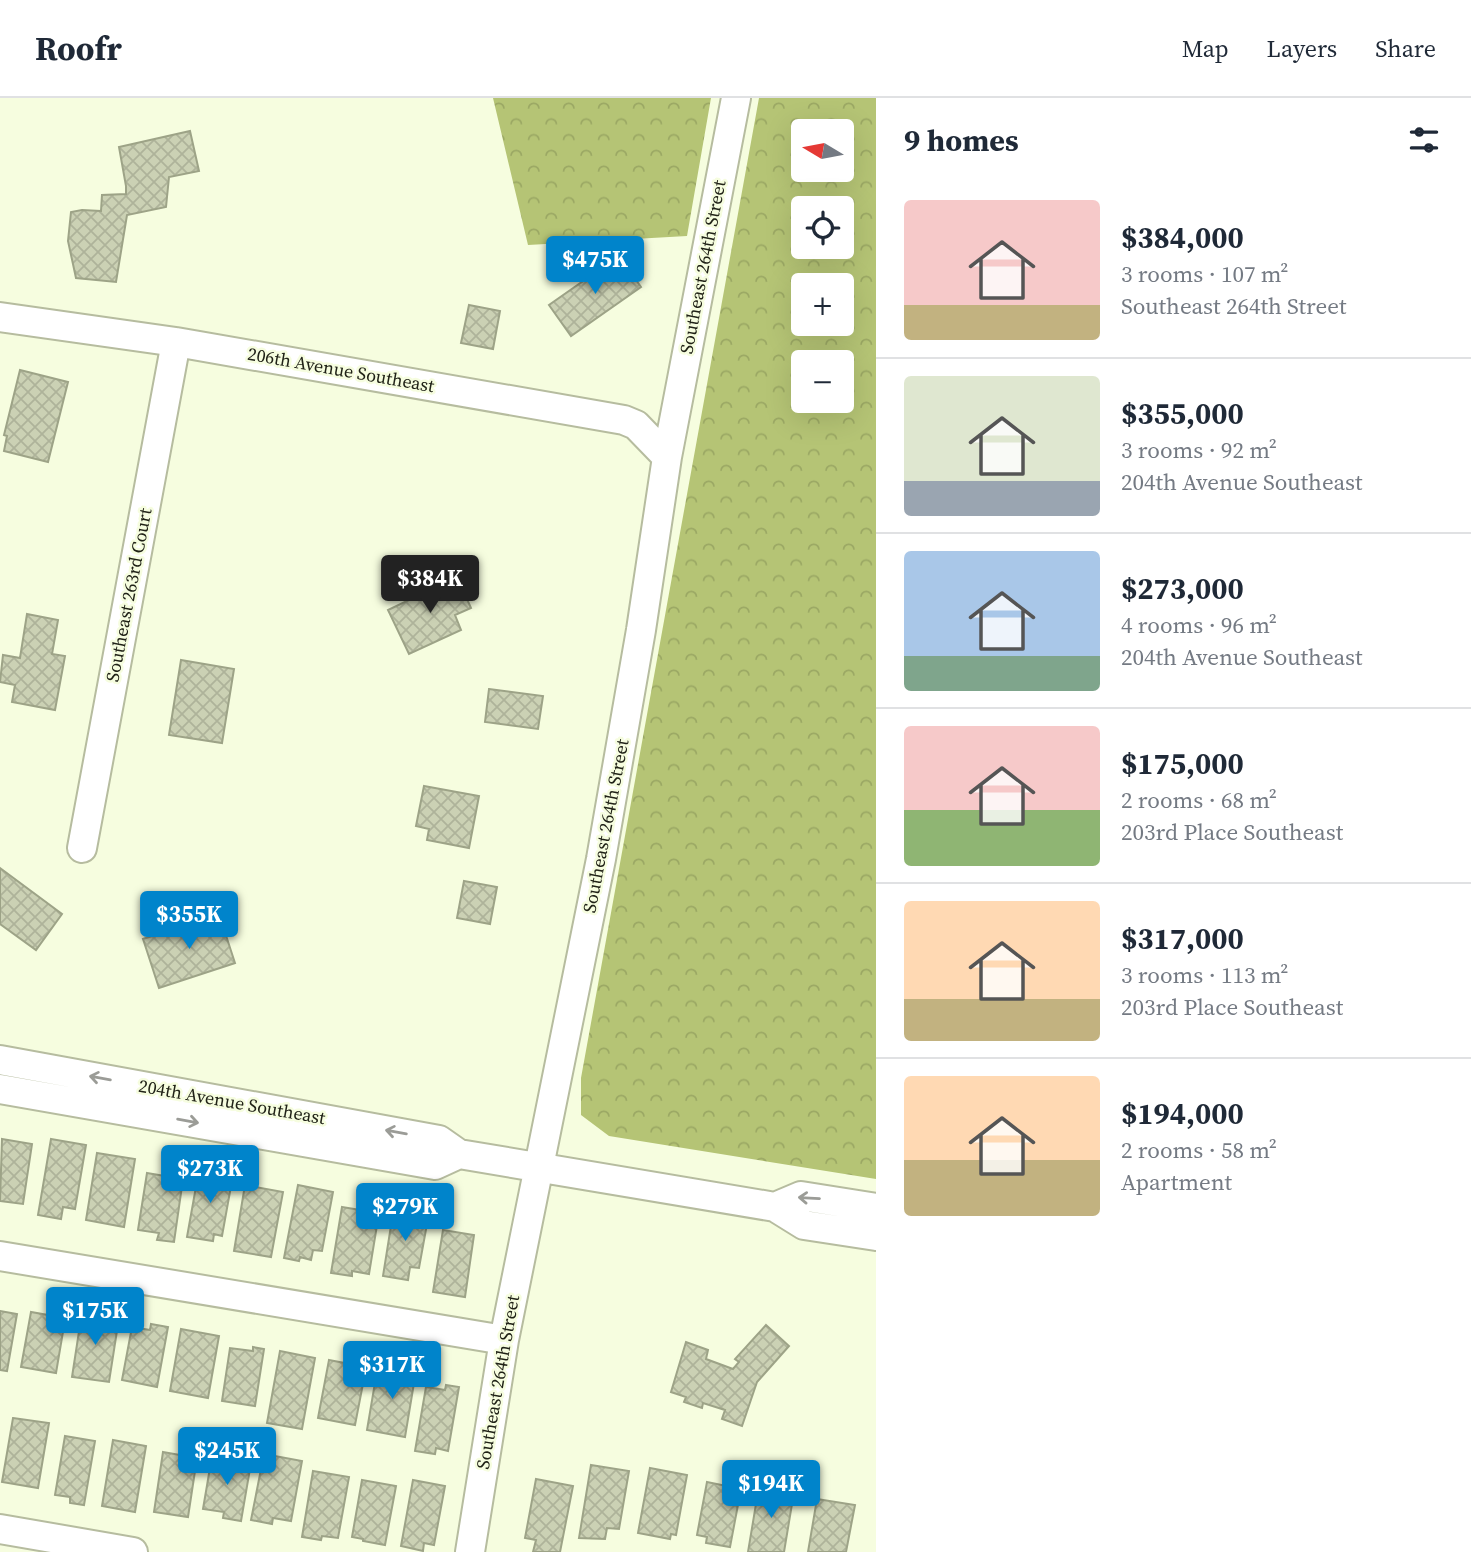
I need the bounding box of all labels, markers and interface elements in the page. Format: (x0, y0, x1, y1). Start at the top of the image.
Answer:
text: Roofr (35, 26, 122, 71)
text: Map (1182, 32, 1229, 65)
text: Layers (1267, 32, 1337, 65)
text: Share (1375, 32, 1436, 65)
north arrow (791, 119, 854, 182)
map controls (791, 119, 854, 413)
text: 9 homes (904, 120, 1019, 161)
icon: filters (1405, 121, 1443, 159)
street label: Southeast 264th Street (673, 178, 732, 356)
button: locate (791, 196, 854, 259)
text: $384,000 (1121, 217, 1244, 258)
icon: home (960, 228, 1044, 312)
pin: $475K (546, 236, 644, 296)
text: $475K (562, 243, 628, 275)
text: 3 rooms · 107 m² (1121, 258, 1288, 290)
button: + (791, 273, 854, 336)
text: Southeast 264th Street (1121, 290, 1347, 322)
street label: 206th Avenue Southeast (246, 341, 436, 398)
button: − (791, 350, 854, 413)
text: $355,000 (1121, 393, 1244, 434)
icon: home (960, 404, 1044, 488)
text: 3 rooms · 92 m² (1121, 434, 1277, 466)
text: 204th Avenue Southeast (1121, 466, 1363, 498)
street label: Southeast 263rd Court (99, 506, 158, 684)
pin: $384K (381, 556, 479, 615)
text: $384K (397, 562, 463, 594)
text: $273,000 (1121, 568, 1244, 609)
icon: home (960, 579, 1044, 663)
text: 4 rooms · 96 m² (1121, 609, 1277, 641)
text: 204th Avenue Southeast (1121, 641, 1363, 673)
street label: Southeast 264th Street (576, 737, 635, 915)
text: $175,000 (1121, 743, 1244, 784)
icon: home (960, 754, 1044, 838)
text: 2 rooms · 68 m² (1121, 784, 1277, 816)
text: 203rd Place Southeast (1121, 816, 1343, 848)
pin: $355K (140, 892, 238, 951)
text: $355K (156, 898, 222, 930)
text: $317,000 (1121, 918, 1244, 959)
icon: home (960, 929, 1044, 1013)
text: 3 rooms · 113 m² (1121, 959, 1288, 991)
text: 203rd Place Southeast (1121, 991, 1343, 1023)
one-way arrow (89, 1071, 112, 1085)
street label: 204th Avenue Southeast (137, 1073, 327, 1130)
text: $194,000 (1121, 1093, 1244, 1134)
icon: home (960, 1104, 1044, 1188)
one-way arrow (176, 1115, 199, 1129)
one-way arrow (385, 1125, 408, 1138)
text: 2 rooms · 58 m² (1121, 1134, 1277, 1166)
pin: $273K (161, 1146, 259, 1205)
text: $273K (177, 1152, 243, 1184)
text: Apartment (1121, 1166, 1232, 1198)
pin: $279K (356, 1184, 454, 1243)
text: $279K (372, 1190, 438, 1222)
one-way arrow (798, 1192, 821, 1205)
pin: $175K (46, 1288, 144, 1347)
street label: Southeast 264th Street (470, 1293, 525, 1471)
text: $175K (62, 1294, 128, 1326)
pin: $317K (343, 1342, 441, 1401)
text: $317K (359, 1348, 425, 1380)
pin: $245K (178, 1428, 276, 1487)
text: $245K (194, 1434, 260, 1466)
pin: $194K (722, 1460, 820, 1520)
text: $194K (738, 1467, 804, 1499)

